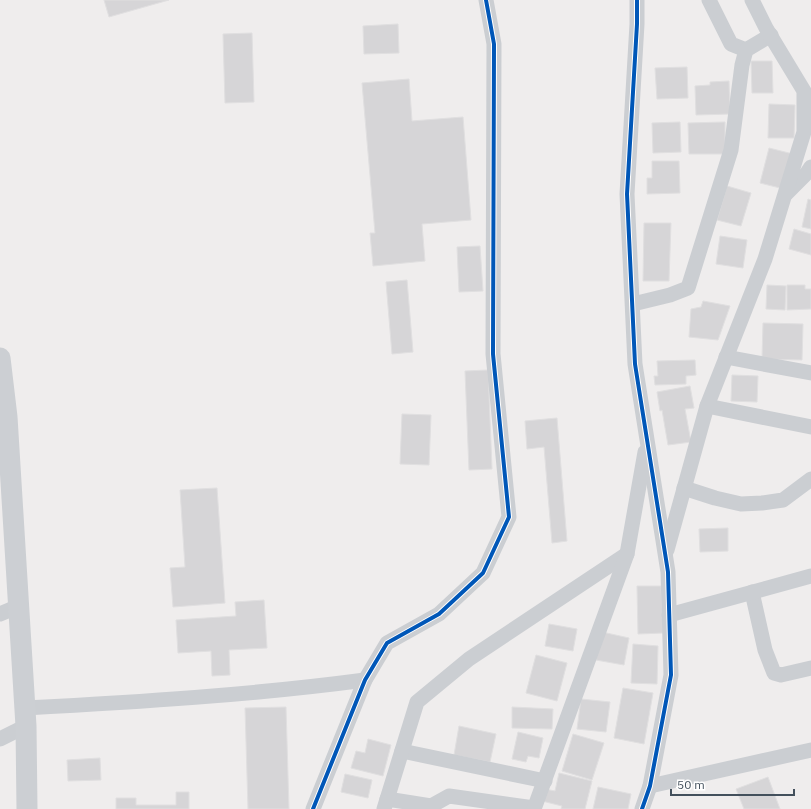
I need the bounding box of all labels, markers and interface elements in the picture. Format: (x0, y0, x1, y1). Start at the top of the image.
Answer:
scale bar (671, 771, 794, 797)
text: 50 m (677, 777, 705, 792)

